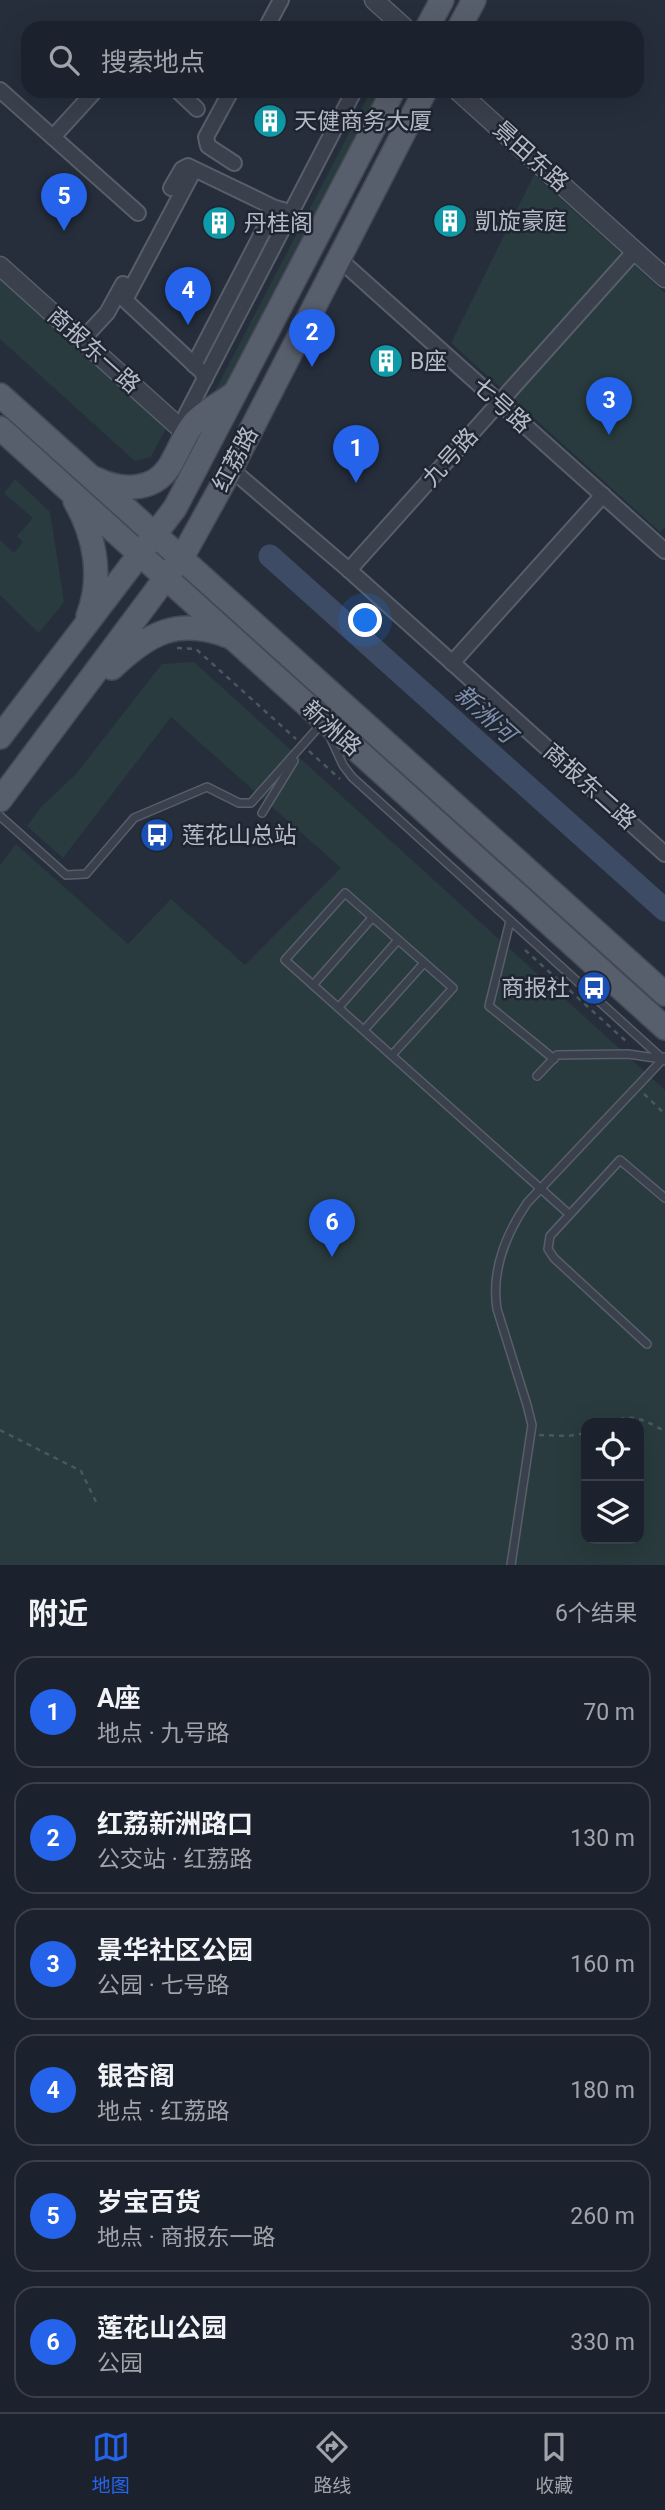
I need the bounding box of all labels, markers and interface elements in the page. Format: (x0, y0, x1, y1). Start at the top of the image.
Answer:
search box (21, 21, 644, 98)
icon: search (45, 41, 83, 79)
text: 搜索地点 (101, 47, 205, 77)
building icon: 天健商务大厦 (251, 102, 289, 140)
place label: 天健商务大厦 (294, 108, 432, 135)
street label: 景田东路 (487, 116, 574, 197)
pin: 5 (41, 173, 87, 231)
building icon: 凱旋豪庭 (431, 202, 469, 240)
building icon: 丹桂阁 (200, 204, 238, 242)
place label: 凱旋豪庭 (475, 208, 567, 235)
place label: 丹桂阁 (244, 210, 313, 237)
pin: 4 (165, 267, 211, 325)
street label: 商报东一路 (42, 302, 145, 399)
pin: 2 (289, 309, 335, 367)
building icon: B座 (367, 342, 405, 380)
place label: B座 (410, 348, 447, 375)
street label: 七号路 (467, 372, 536, 438)
pin: 3 (586, 377, 632, 435)
street label: 红荔路 (207, 422, 264, 496)
street label: 九号路 (417, 423, 483, 492)
pin: 1 (333, 425, 379, 483)
your location (348, 603, 382, 637)
water label: 新洲河 (449, 680, 524, 751)
street label: 新洲路 (297, 695, 366, 761)
street label: 商报东二路 (538, 738, 641, 835)
bus stop icon: 莲花山总站 (138, 816, 176, 854)
place label: 莲花山总站 (182, 822, 297, 849)
bus stop icon: 商报社 (575, 969, 613, 1007)
place label: 商报社 (501, 975, 570, 1002)
pin: 6 (309, 1199, 355, 1257)
map controls (581, 1418, 644, 1544)
button: locate (581, 1418, 644, 1481)
button: layers (581, 1481, 644, 1544)
text: 附近 (28, 1596, 88, 1631)
text: 6个结果 (555, 1600, 637, 1627)
text: A座 (97, 1683, 140, 1713)
text: 1 (46, 1699, 60, 1726)
text: 70 m (583, 1699, 635, 1726)
text: 地点 · 九号路 (97, 1720, 229, 1747)
text: 红荔新洲路口 (97, 1809, 253, 1839)
text: 2 (46, 1825, 60, 1852)
text: 130 m (570, 1825, 635, 1852)
text: 公交站 · 红荔路 (97, 1846, 252, 1873)
text: 景华社区公园 (97, 1935, 253, 1965)
text: 3 (46, 1951, 60, 1978)
text: 160 m (570, 1951, 635, 1978)
text: 公园 · 七号路 (97, 1972, 229, 1999)
text: 银杏阁 (97, 2061, 175, 2091)
text: 4 (46, 2077, 60, 2104)
text: 180 m (570, 2077, 635, 2104)
text: 地点 · 红荔路 (97, 2098, 229, 2125)
text: 岁宝百货 (97, 2187, 201, 2217)
text: 5 (46, 2203, 60, 2230)
text: 260 m (570, 2203, 635, 2230)
text: 地点 · 商报东一路 (97, 2224, 275, 2251)
text: 莲花山公园 (97, 2313, 227, 2343)
text: 6 (46, 2329, 60, 2356)
text: 330 m (570, 2329, 635, 2356)
text: 公园 (97, 2350, 143, 2377)
tab: 地图 (92, 2428, 130, 2497)
tab: 路线 (313, 2428, 351, 2497)
tab: 收藏 (535, 2428, 573, 2497)

